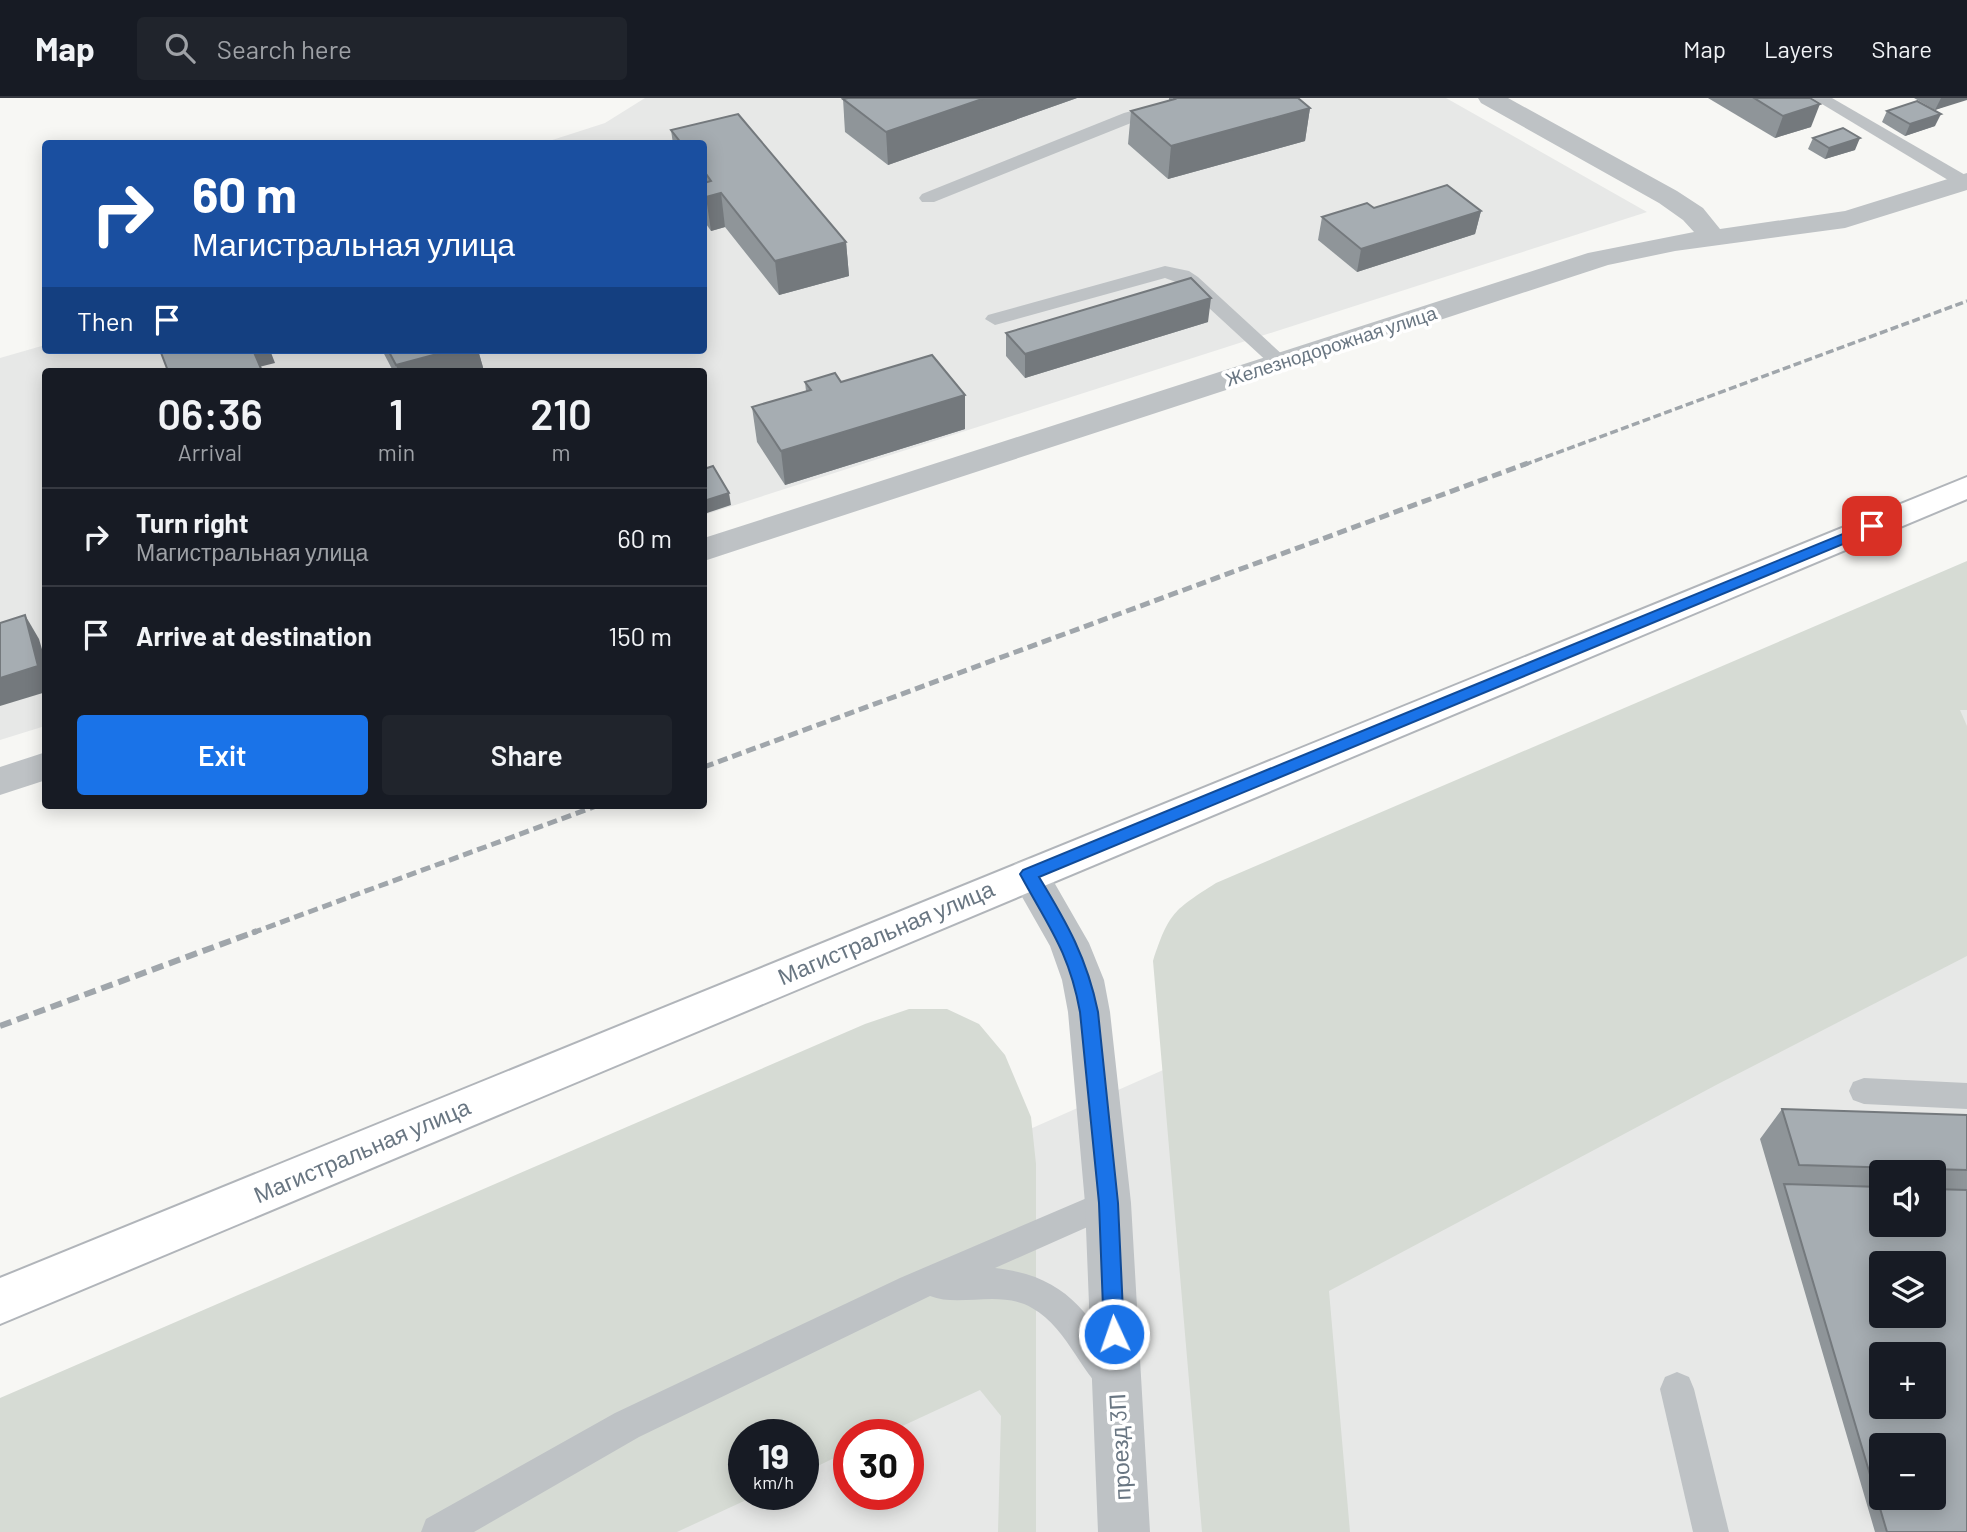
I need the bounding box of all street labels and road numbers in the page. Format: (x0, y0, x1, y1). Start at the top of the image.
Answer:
street label: Железнодорожная улица (1222, 300, 1440, 391)
street label: Магистральная улица (773, 874, 998, 990)
street label: Магистральная улица (249, 1092, 474, 1208)
street label: проезд 3П (1102, 1393, 1136, 1501)

